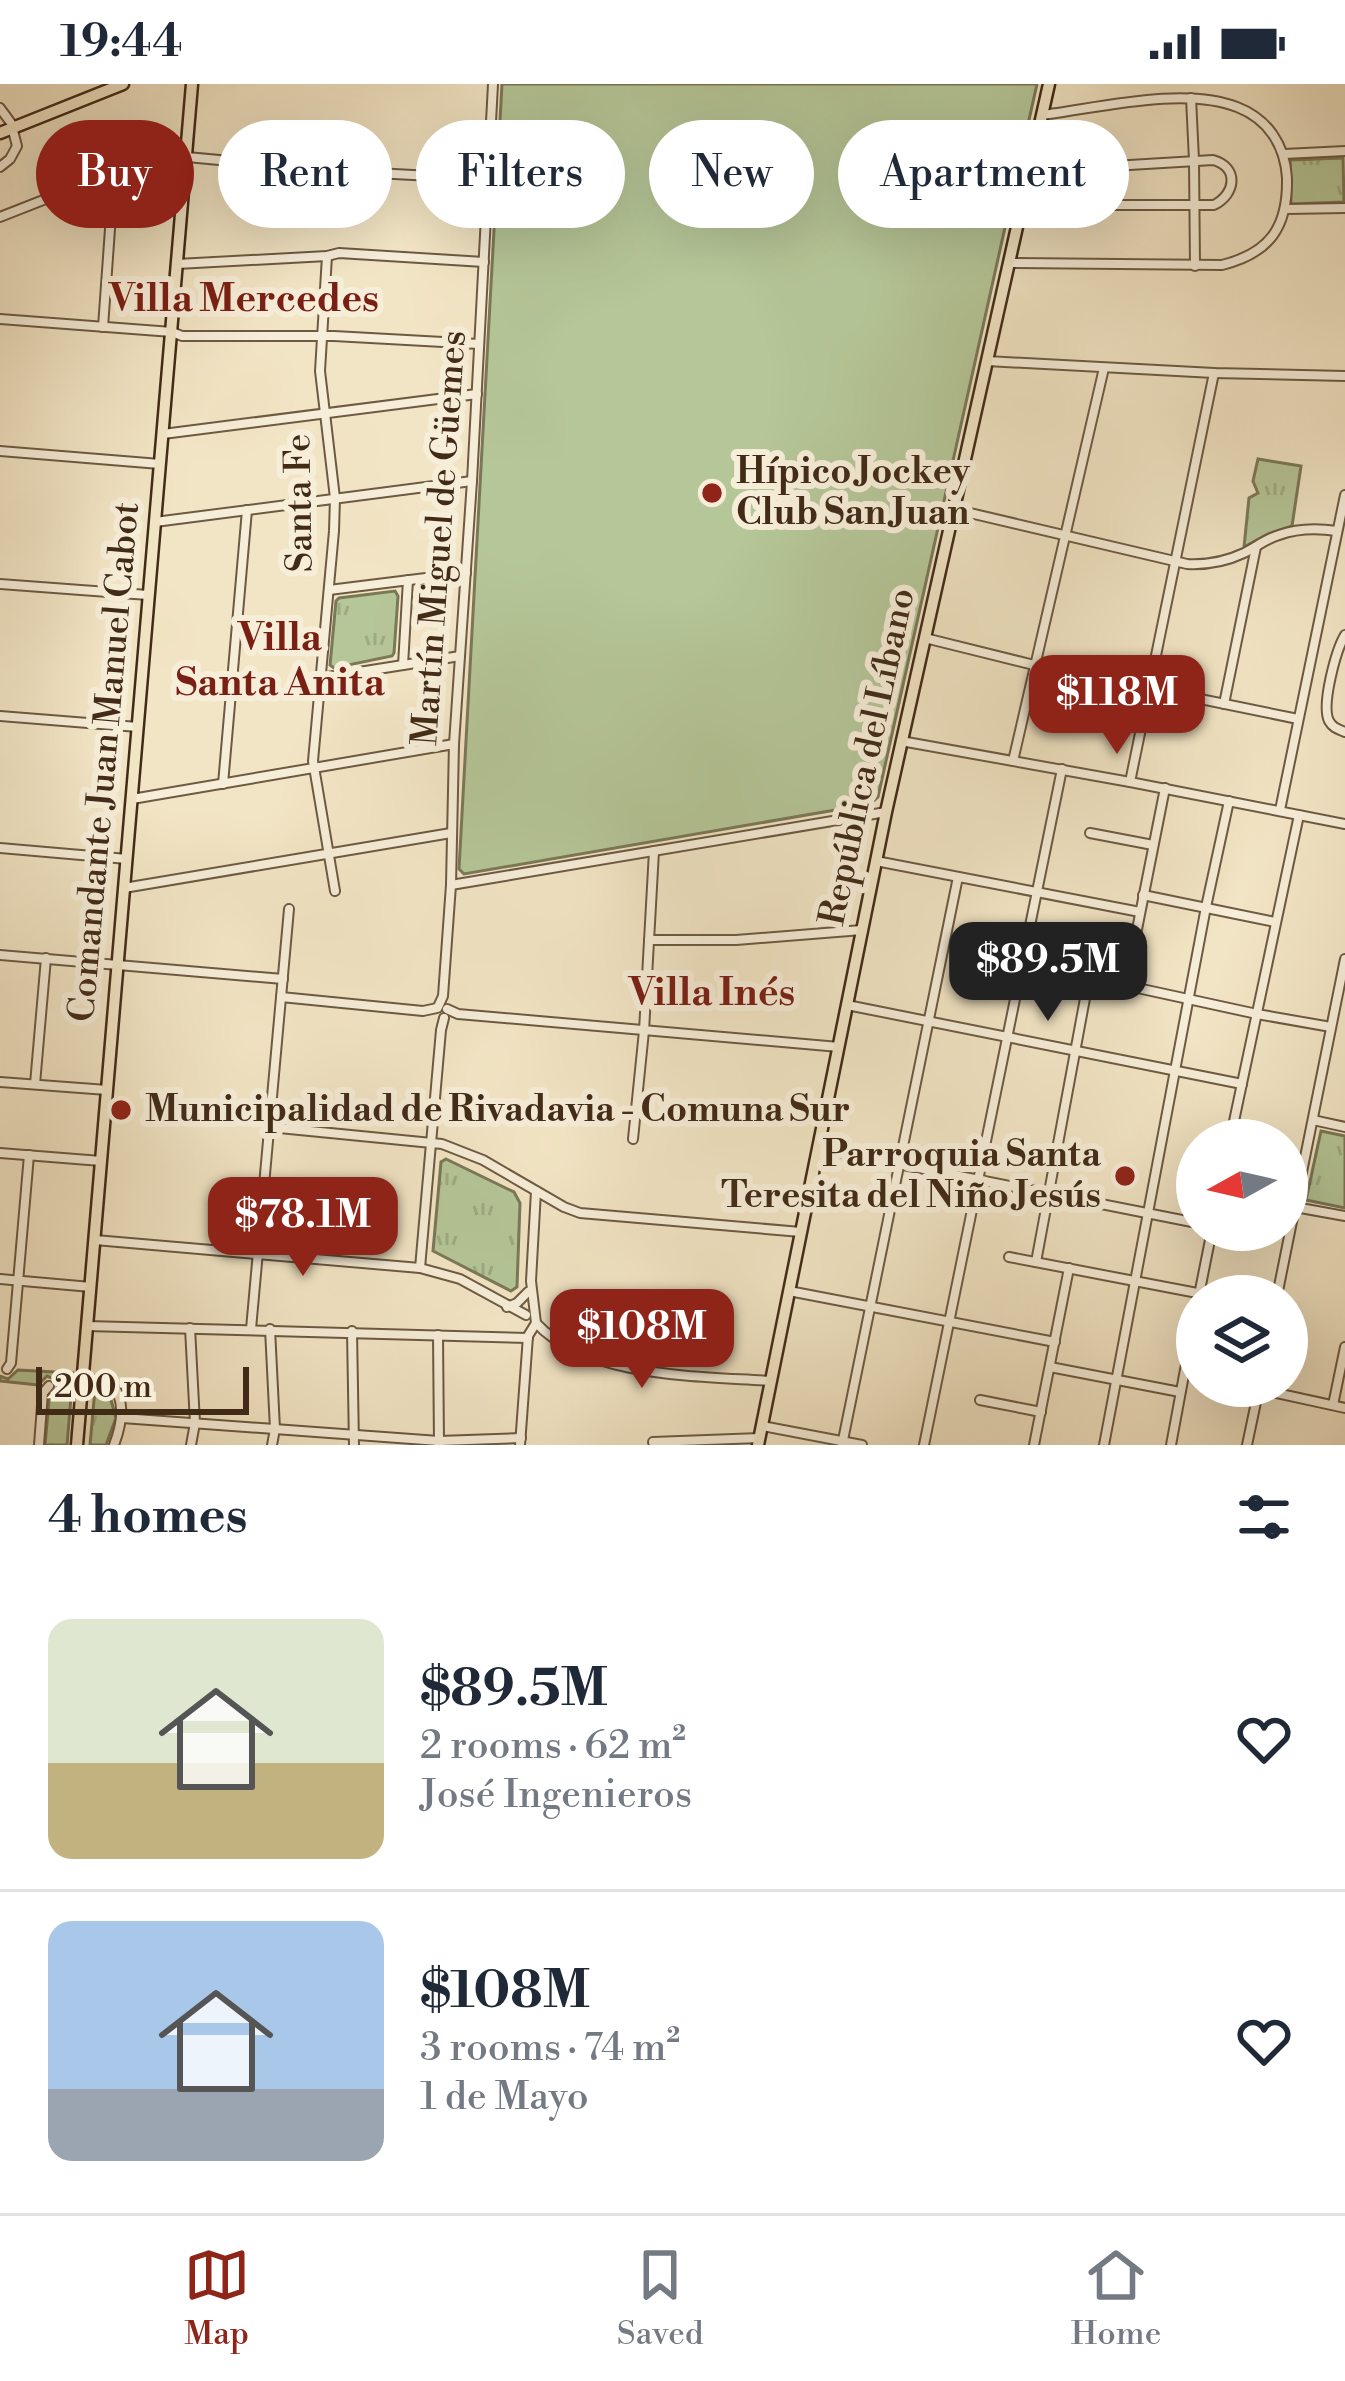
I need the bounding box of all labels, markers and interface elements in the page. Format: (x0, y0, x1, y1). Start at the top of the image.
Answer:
text: 19:44 (60, 14, 183, 71)
chip: Buy (36, 120, 194, 228)
chip: Rent (218, 120, 392, 228)
chip: Filters (416, 120, 625, 228)
chip: New (649, 120, 814, 228)
chip: Apartment (838, 120, 1129, 228)
district label: Villa Mercedes (108, 275, 379, 324)
street label: Martín Miguel de Güemes (403, 329, 477, 747)
street label: Santa Fe (276, 433, 324, 573)
place label: Hípico Jockey Club San Juan (736, 450, 971, 536)
marker: Hípico Jockey Club San Juan (699, 480, 725, 506)
street label: Comandante Juan Manuel Cabot (60, 500, 150, 1024)
street label: República del Líbano (810, 584, 926, 930)
district label: Villa Santa Anita (175, 614, 386, 708)
pin: $118M (1033, 655, 1201, 757)
text: $118M (1056, 669, 1178, 718)
pin: $89.5M (950, 922, 1146, 1024)
text: $89.5M (976, 936, 1120, 985)
district label: Villa Inés (628, 969, 795, 1018)
place label: Municipalidad de Rivadavia - Comuna Sur (145, 1088, 850, 1133)
marker: Municipalidad de Rivadavia - Comuna Sur (108, 1097, 134, 1123)
north arrow (1176, 1119, 1308, 1251)
map controls (1176, 1119, 1308, 1407)
place label: Parroquia Santa Teresita del Niño Jesús (721, 1133, 1102, 1219)
marker: Parroquia Santa Teresita del Niño Jesús (1112, 1163, 1138, 1189)
pin: $78.1M (205, 1177, 401, 1279)
text: $78.1M (235, 1191, 371, 1240)
button: layers (1176, 1275, 1308, 1407)
pin: $108M (558, 1289, 726, 1391)
text: $108M (577, 1303, 707, 1352)
scale bar (36, 1361, 249, 1414)
text: 200 m (54, 1367, 152, 1408)
icon: filters (1231, 1484, 1297, 1550)
text: 4 homes (48, 1485, 248, 1549)
text: $89.5M (420, 1658, 608, 1722)
icon: home (144, 1667, 288, 1811)
icon: heart (1231, 1706, 1297, 1772)
text: 2 rooms · 62 m² (420, 1722, 686, 1771)
text: José Ingenieros (420, 1771, 692, 1820)
text: $108M (420, 1960, 590, 2024)
icon: home (144, 1969, 288, 2113)
icon: heart (1231, 2008, 1297, 2074)
text: 3 rooms · 74 m² (420, 2024, 680, 2073)
text: 1 de Mayo (420, 2073, 589, 2122)
tab: Map (184, 2242, 250, 2355)
tab: Saved (617, 2242, 704, 2355)
tab: Home (1071, 2242, 1161, 2355)

